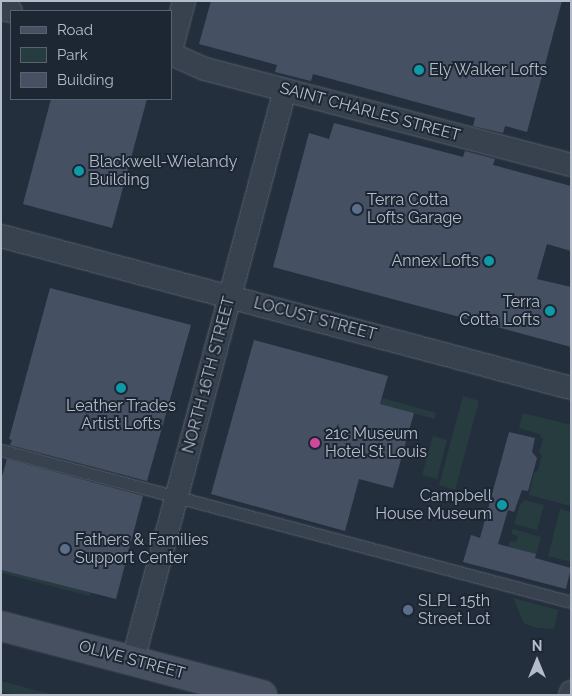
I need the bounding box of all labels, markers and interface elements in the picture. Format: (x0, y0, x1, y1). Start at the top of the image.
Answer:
legend (10, 10, 172, 100)
text: Road (57, 21, 93, 39)
text: Park (57, 46, 88, 64)
place label: Ely Walker Lofts (429, 60, 549, 80)
marker: Ely Walker Lofts (413, 64, 425, 76)
text: Building (57, 71, 114, 89)
street label: SAINT CHARLES STREET (277, 79, 463, 145)
place label: Blackwell-Wielandy Building (89, 152, 237, 190)
marker: Blackwell-Wielandy Building (73, 165, 85, 177)
place label: Terra Cotta Lofts Garage (367, 190, 462, 228)
marker: Terra Cotta Lofts Garage (351, 203, 363, 215)
place label: Annex Lofts (391, 251, 479, 271)
marker: Annex Lofts (483, 255, 495, 267)
place label: Terra Cotta Lofts (459, 292, 540, 330)
street label: LOCUST STREET (251, 293, 379, 345)
street label: NORTH 16TH STREET (179, 294, 239, 456)
marker: Terra Cotta Lofts (544, 305, 556, 317)
marker: Leather Trades Artist Lofts (115, 382, 127, 394)
place label: Leather Trades Artist Lofts (66, 396, 176, 434)
place label: 21c Museum Hotel St Louis (325, 424, 428, 462)
marker: 21c Museum Hotel St Louis (309, 437, 321, 449)
place label: Campbell House Museum (375, 486, 492, 524)
marker: Campbell House Museum (496, 499, 508, 511)
place label: Fathers & Families Support Center (75, 530, 209, 568)
marker: Fathers & Families Support Center (59, 543, 71, 555)
place label: SLPL 15th Street Lot (418, 591, 491, 629)
marker: SLPL 15th Street Lot (402, 604, 414, 616)
north arrow (512, 636, 562, 686)
street label: OLIVE STREET (77, 637, 187, 683)
text: N (532, 638, 542, 654)

